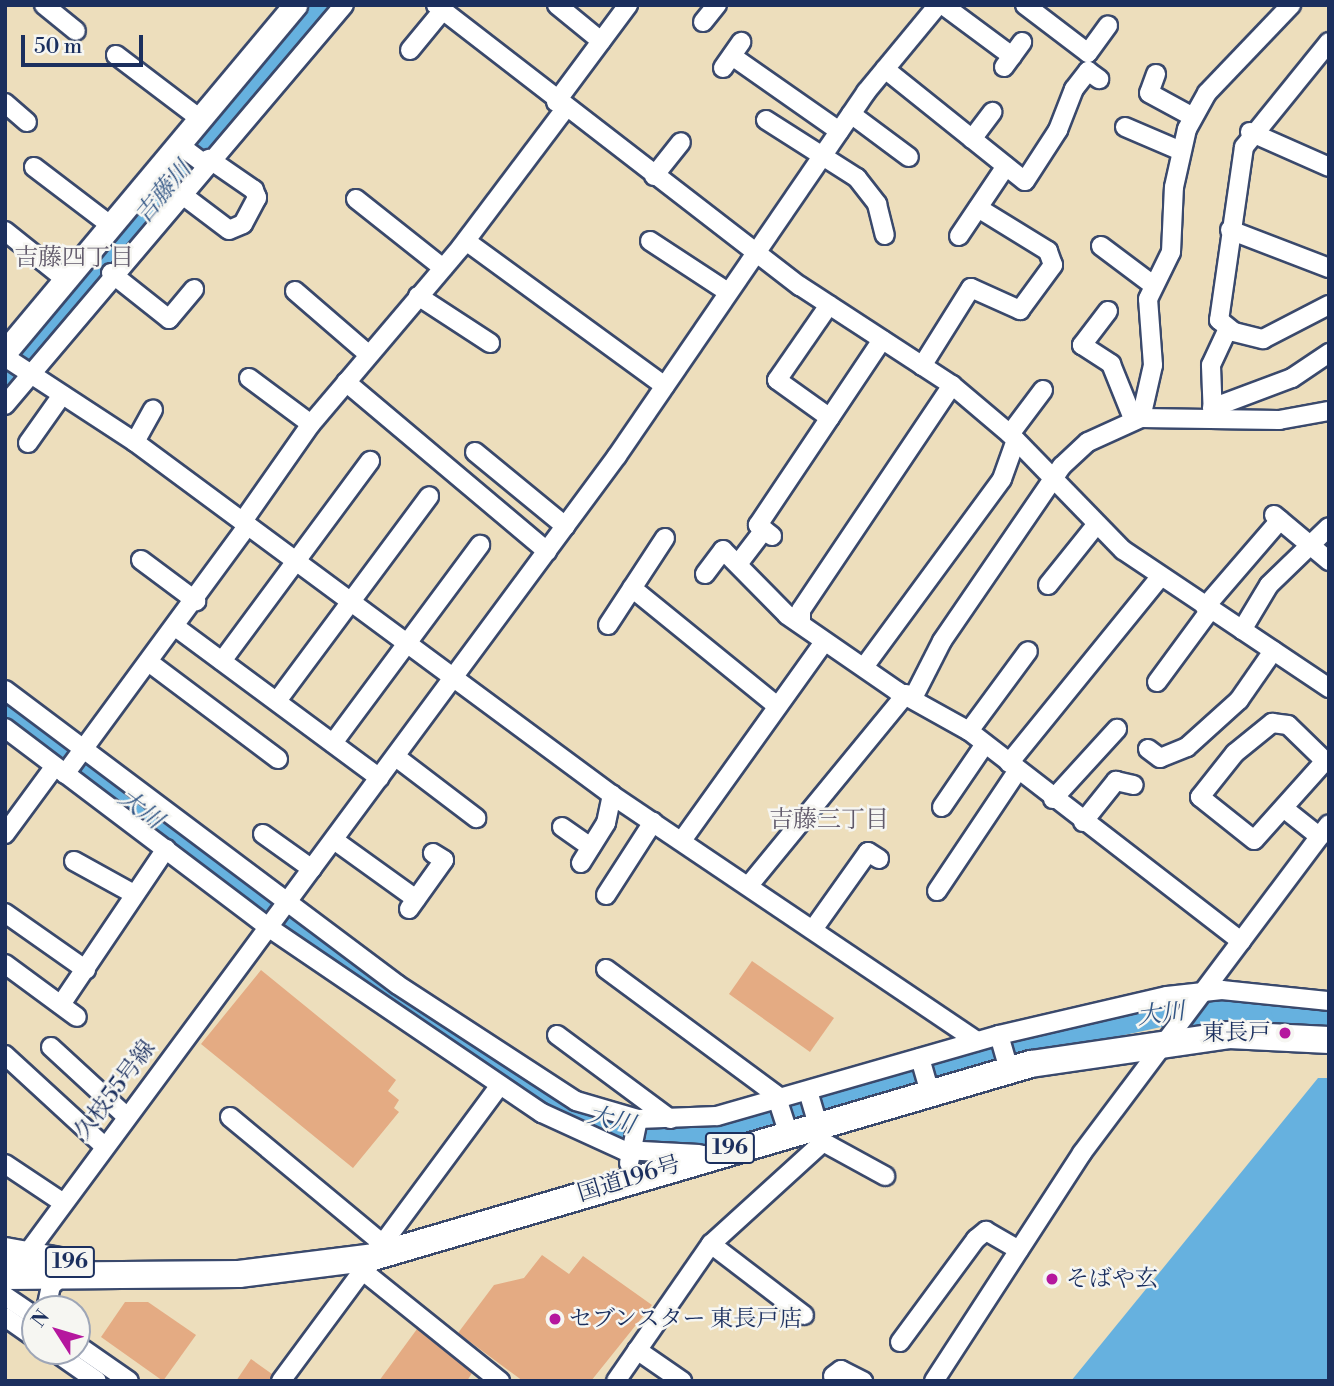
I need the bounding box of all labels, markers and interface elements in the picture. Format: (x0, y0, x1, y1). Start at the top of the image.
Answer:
scale bar (24, 21, 147, 65)
text: 50 m (34, 34, 82, 60)
water label: 吉藤川 (130, 156, 198, 230)
district label: 吉藤四丁目 (14, 245, 134, 273)
water label: 大川 (112, 784, 168, 836)
district label: 吉藤三丁目 (769, 807, 889, 835)
water label: 大川 (1135, 998, 1187, 1032)
place label: 東長戸 (1202, 1019, 1271, 1047)
marker: 東長戸 (1277, 1025, 1293, 1041)
street label: 久枝55号線 (69, 1035, 161, 1145)
water label: 大川 (584, 1101, 638, 1141)
road number: 196 (704, 1130, 756, 1166)
street label: 国道196号 (574, 1150, 684, 1208)
road number: 196 (44, 1244, 96, 1280)
place label: そばや玄 (1066, 1265, 1158, 1293)
marker: そばや玄 (1044, 1271, 1060, 1287)
north arrow (21, 1295, 91, 1365)
text: N (27, 1305, 55, 1332)
place label: セブンスター 東長戸店 (569, 1305, 804, 1333)
marker: セブンスター 東長戸店 (547, 1311, 563, 1327)

